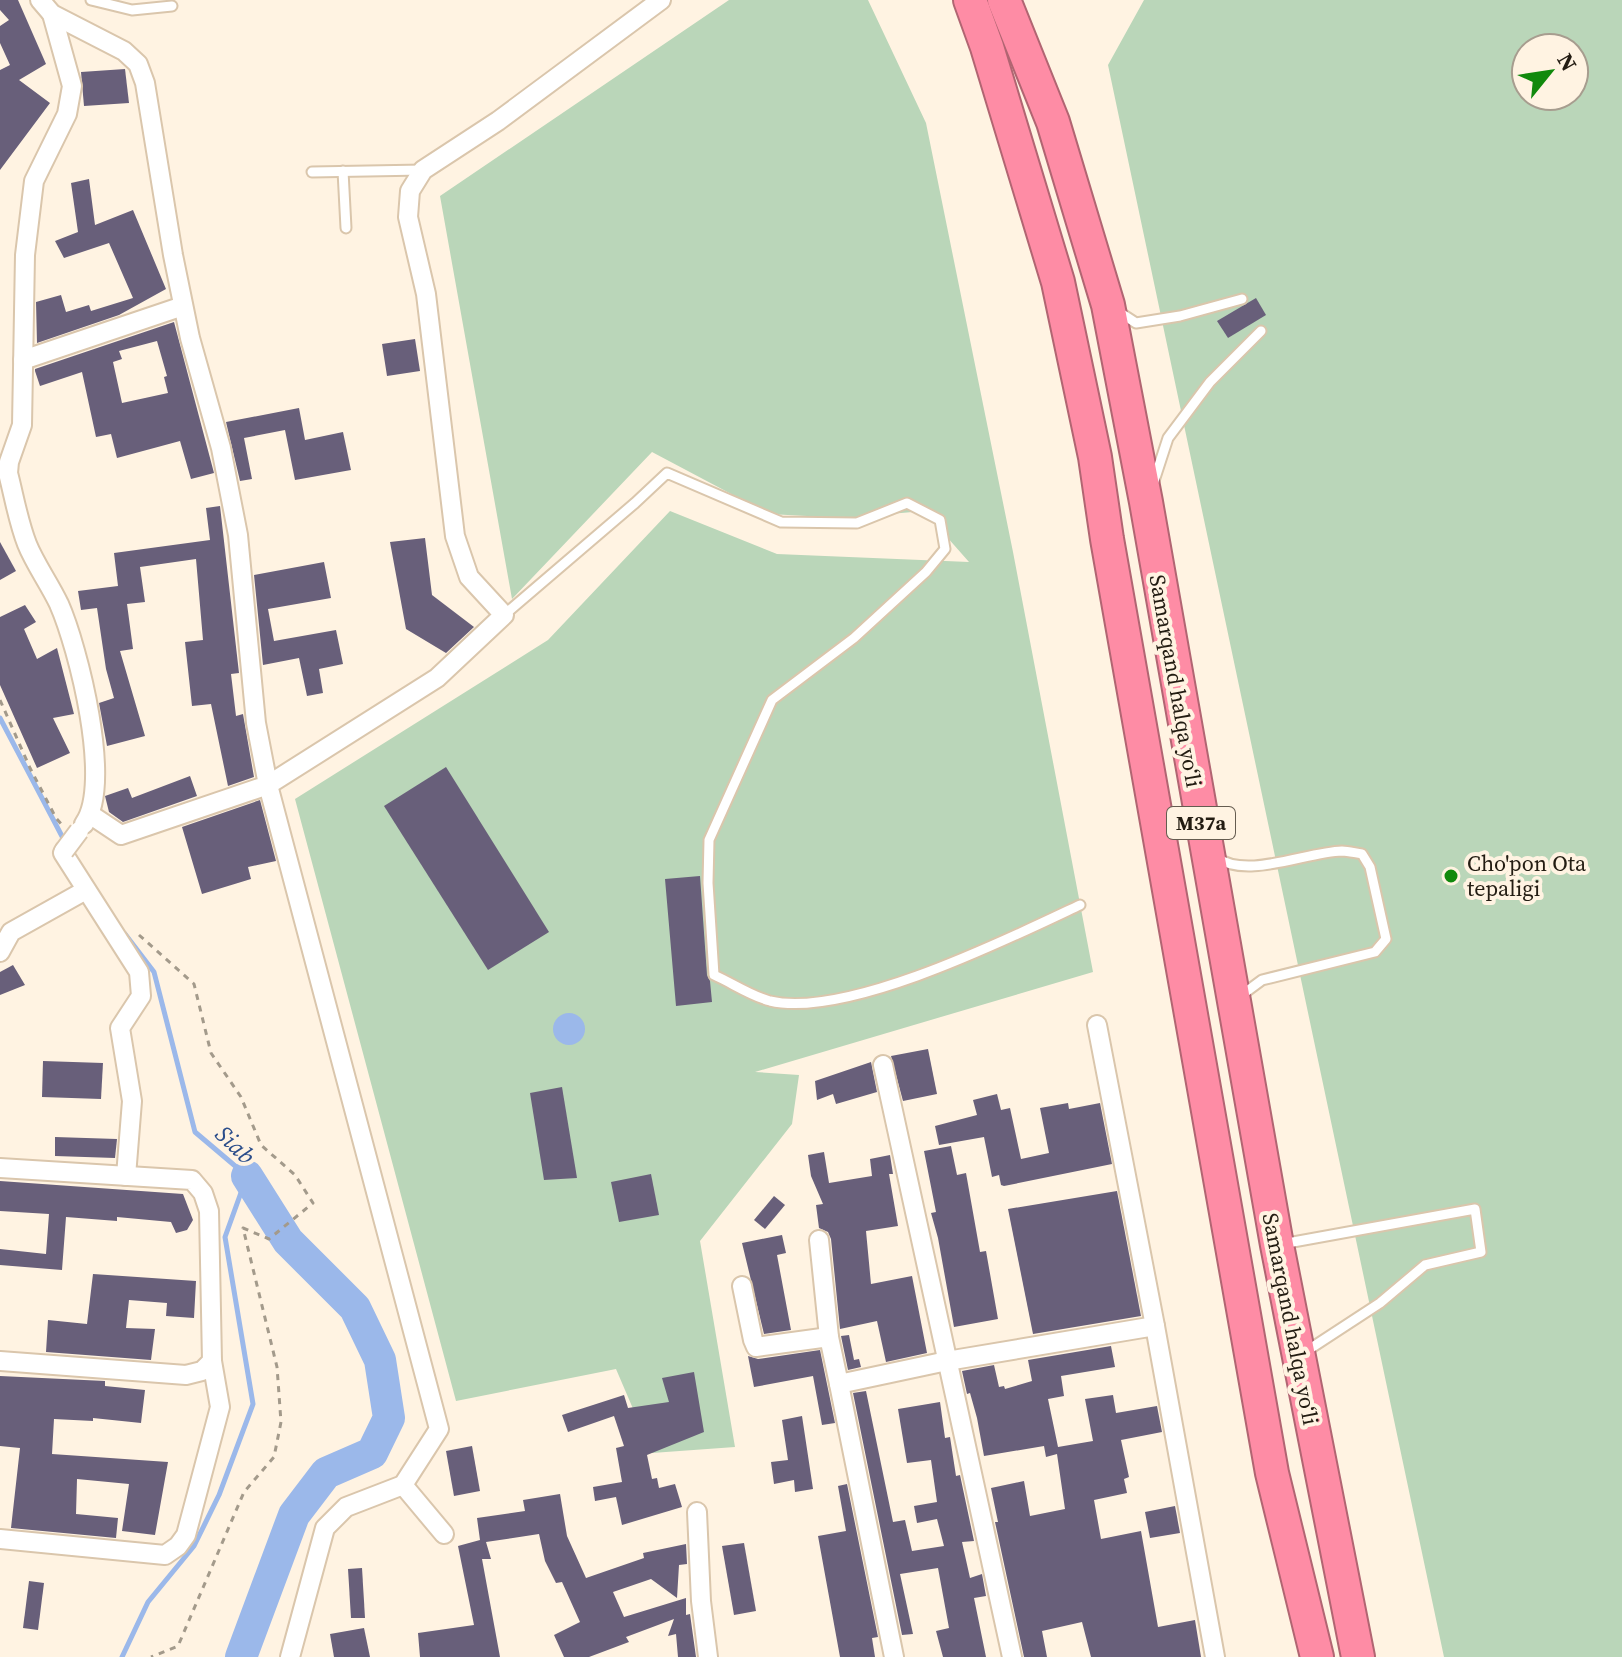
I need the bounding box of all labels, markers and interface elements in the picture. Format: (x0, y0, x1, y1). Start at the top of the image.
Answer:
north arrow (1510, 32, 1590, 112)
text: N (1550, 48, 1584, 76)
street label: Samarqand halqa yoʻli (1143, 572, 1209, 790)
road number: M37a (1167, 807, 1235, 839)
place label: Cho'pon Ota tepaligi (1467, 848, 1587, 903)
marker: Cho'pon Ota tepaligi (1442, 867, 1460, 885)
water label: Siab (208, 1118, 262, 1172)
street label: Samarqand halqa yoʻli (1256, 1210, 1326, 1428)

